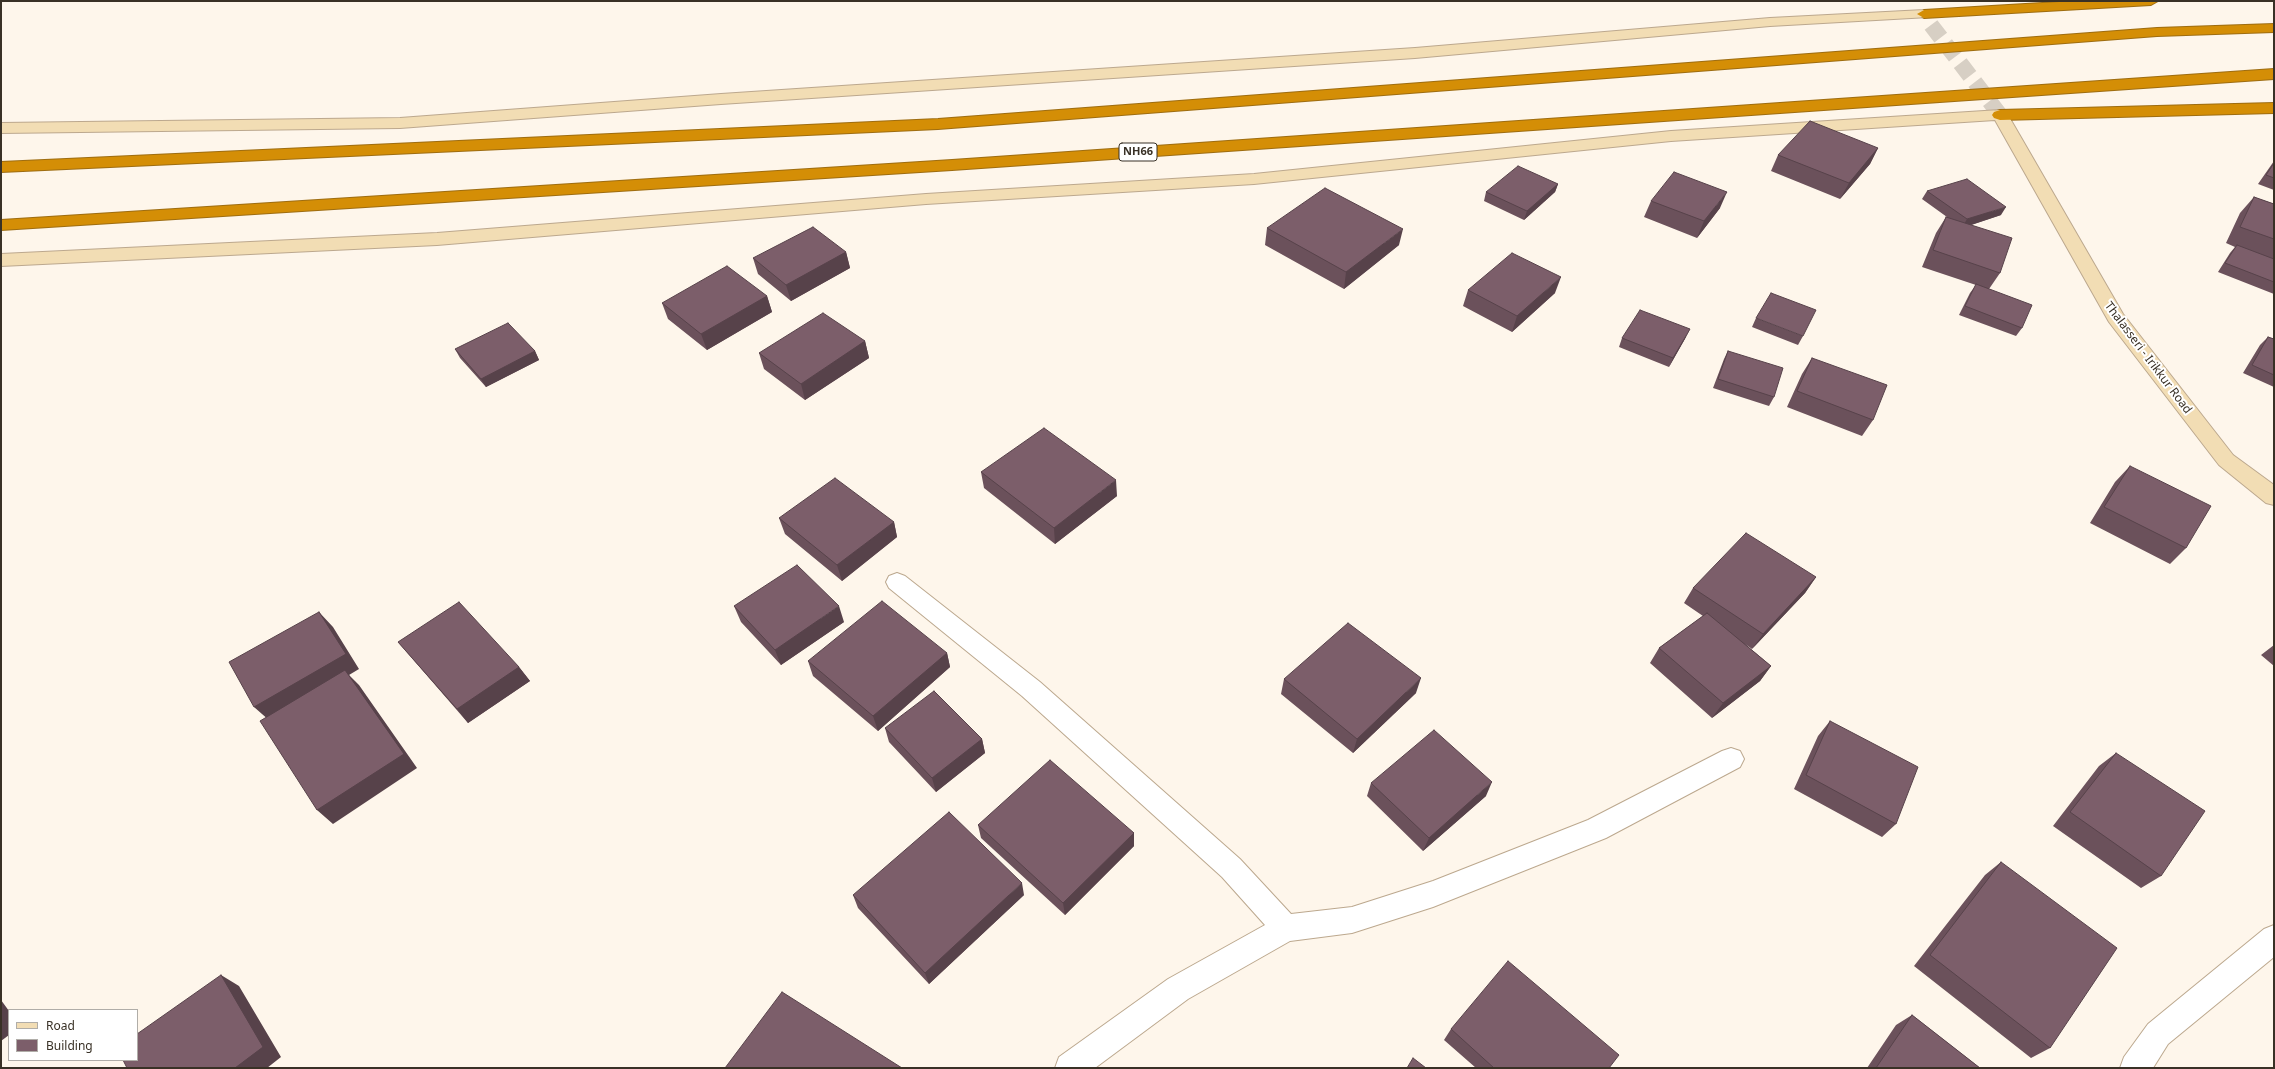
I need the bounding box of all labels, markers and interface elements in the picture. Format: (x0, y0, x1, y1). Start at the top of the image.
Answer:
road number: NH66 (1119, 143, 1157, 161)
street label: Thalasseri - Irikkur Road (2101, 299, 2195, 417)
legend (8, 1009, 138, 1061)
text: Road (46, 1017, 75, 1034)
text: Building (46, 1037, 93, 1054)

